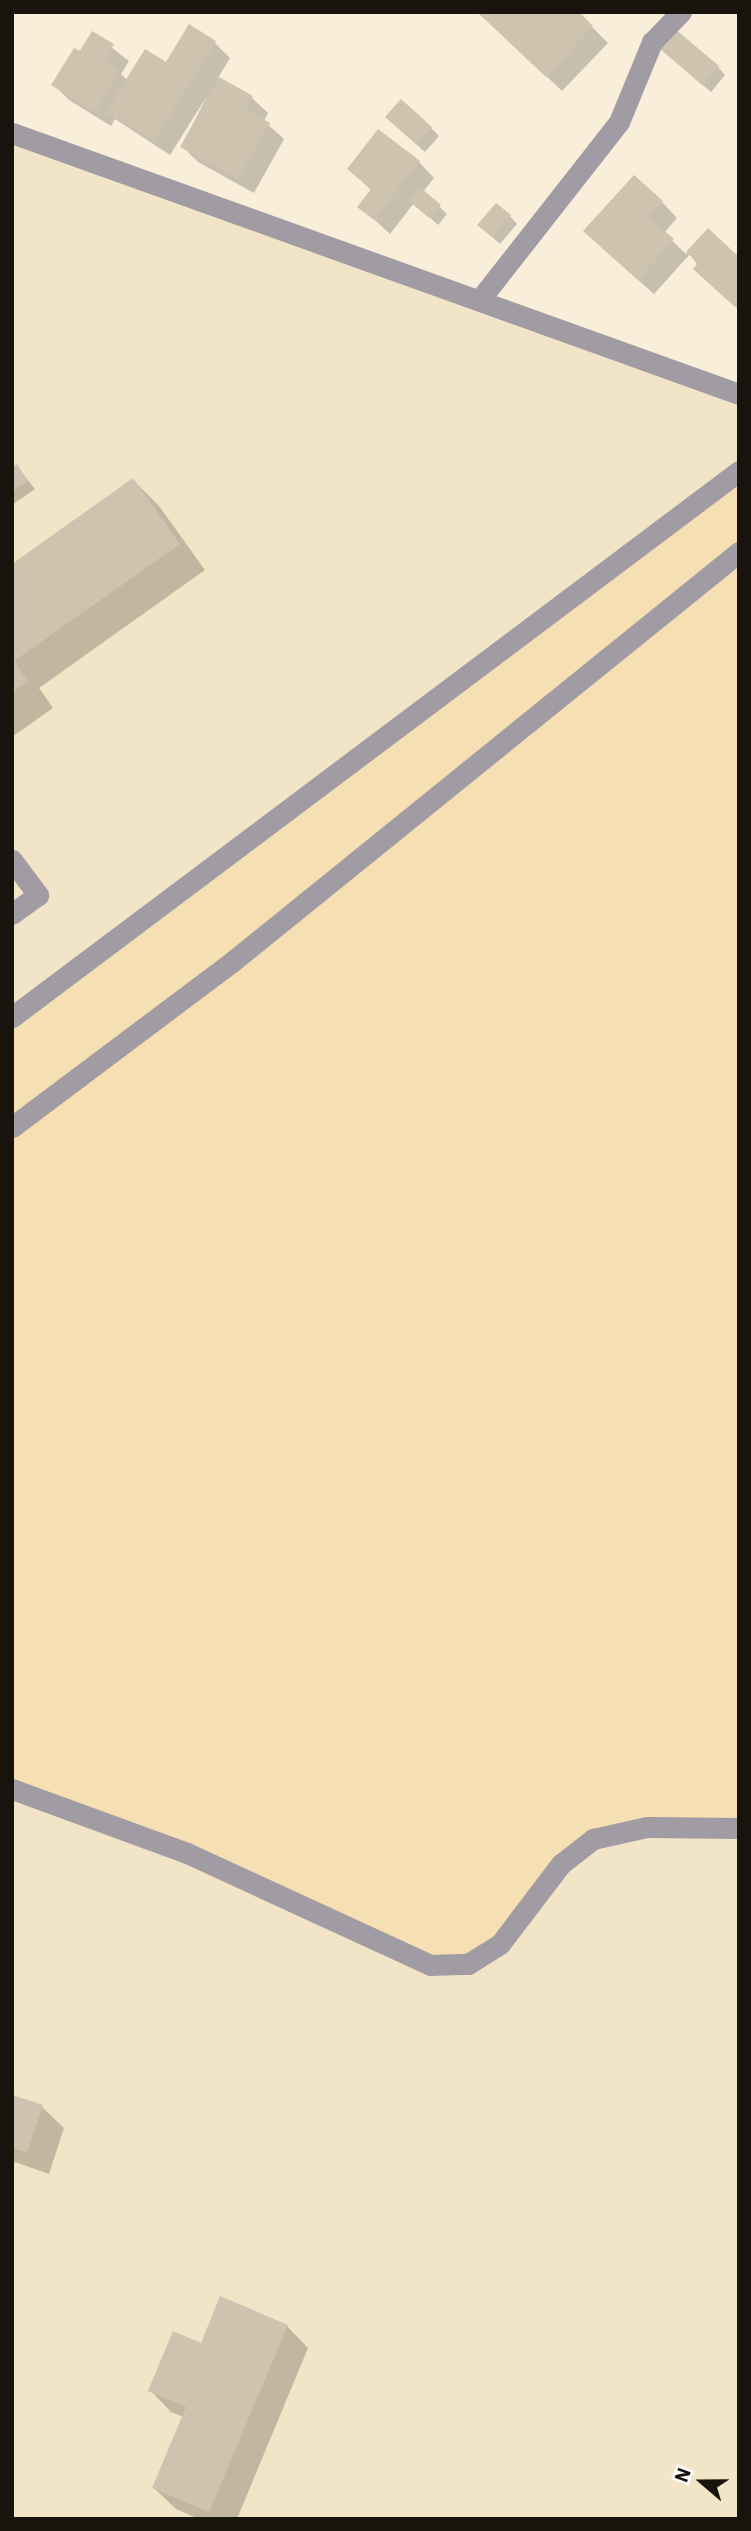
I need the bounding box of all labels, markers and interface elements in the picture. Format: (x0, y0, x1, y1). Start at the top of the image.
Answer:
north arrow (667, 2447, 737, 2517)
text: N (669, 2464, 696, 2485)

